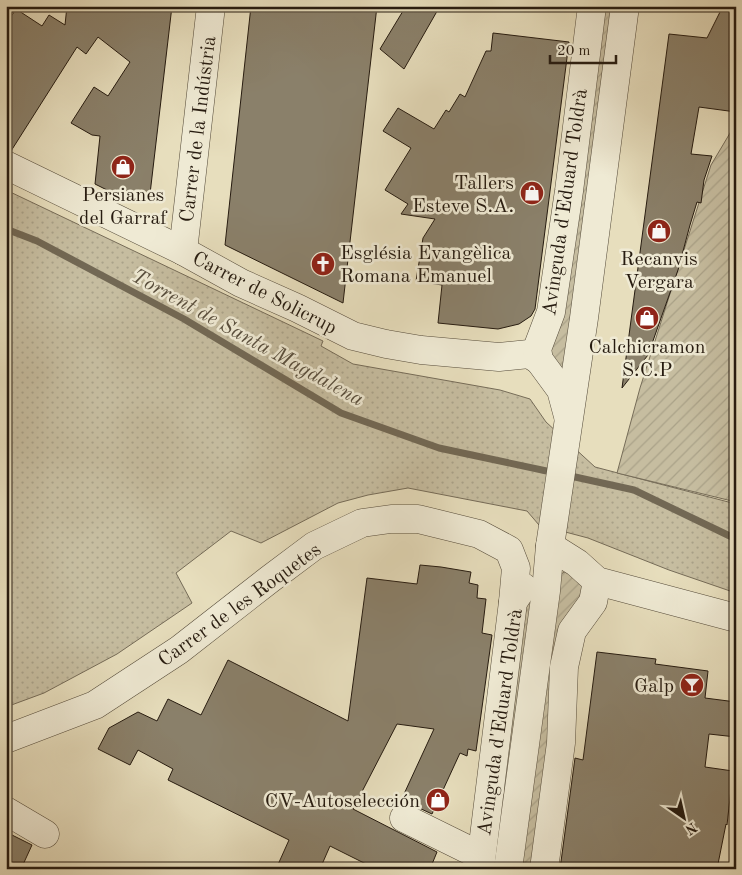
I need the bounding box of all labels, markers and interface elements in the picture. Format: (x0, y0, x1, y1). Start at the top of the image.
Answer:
scale bar (550, 32, 616, 64)
street label: Carrer de la Indústria (178, 35, 220, 224)
text: 20 m (557, 44, 591, 59)
street label: Avinguda d'Eduard Toldrà (540, 87, 592, 317)
shop icon: Persianes del Garraf (110, 154, 136, 180)
place label: Tallers Esteve S.A. (412, 174, 514, 217)
shop icon: Tallers Esteve S.A. (519, 180, 545, 206)
place label: Persianes del Garraf (79, 186, 168, 229)
shop icon: Recanvis Vergara (646, 218, 672, 244)
place label: Església Evangèlica Romana Emanuel (340, 244, 511, 287)
street label: Carrer de Solicrup (189, 249, 339, 339)
place label: Recanvis Vergara (620, 250, 698, 293)
church icon: Església Evangèlica Romana Emanuel (310, 251, 336, 277)
water label: Torrent de Santa Magdalena (128, 266, 367, 411)
shop icon: Calchicramon S.C.P (634, 305, 660, 331)
place label: Calchicramon S.C.P (588, 338, 706, 381)
street label: Carrer de les Roquetes (155, 540, 325, 671)
street label: Avinguda d'Eduard Toldrà (475, 607, 527, 837)
bar icon: Galp (679, 672, 705, 698)
place label: Galp (634, 677, 674, 697)
shop icon: CV-Autoselección (425, 787, 451, 813)
place label: CV-Autoselección (265, 792, 420, 812)
north arrow (660, 792, 710, 842)
text: N (682, 819, 699, 837)

